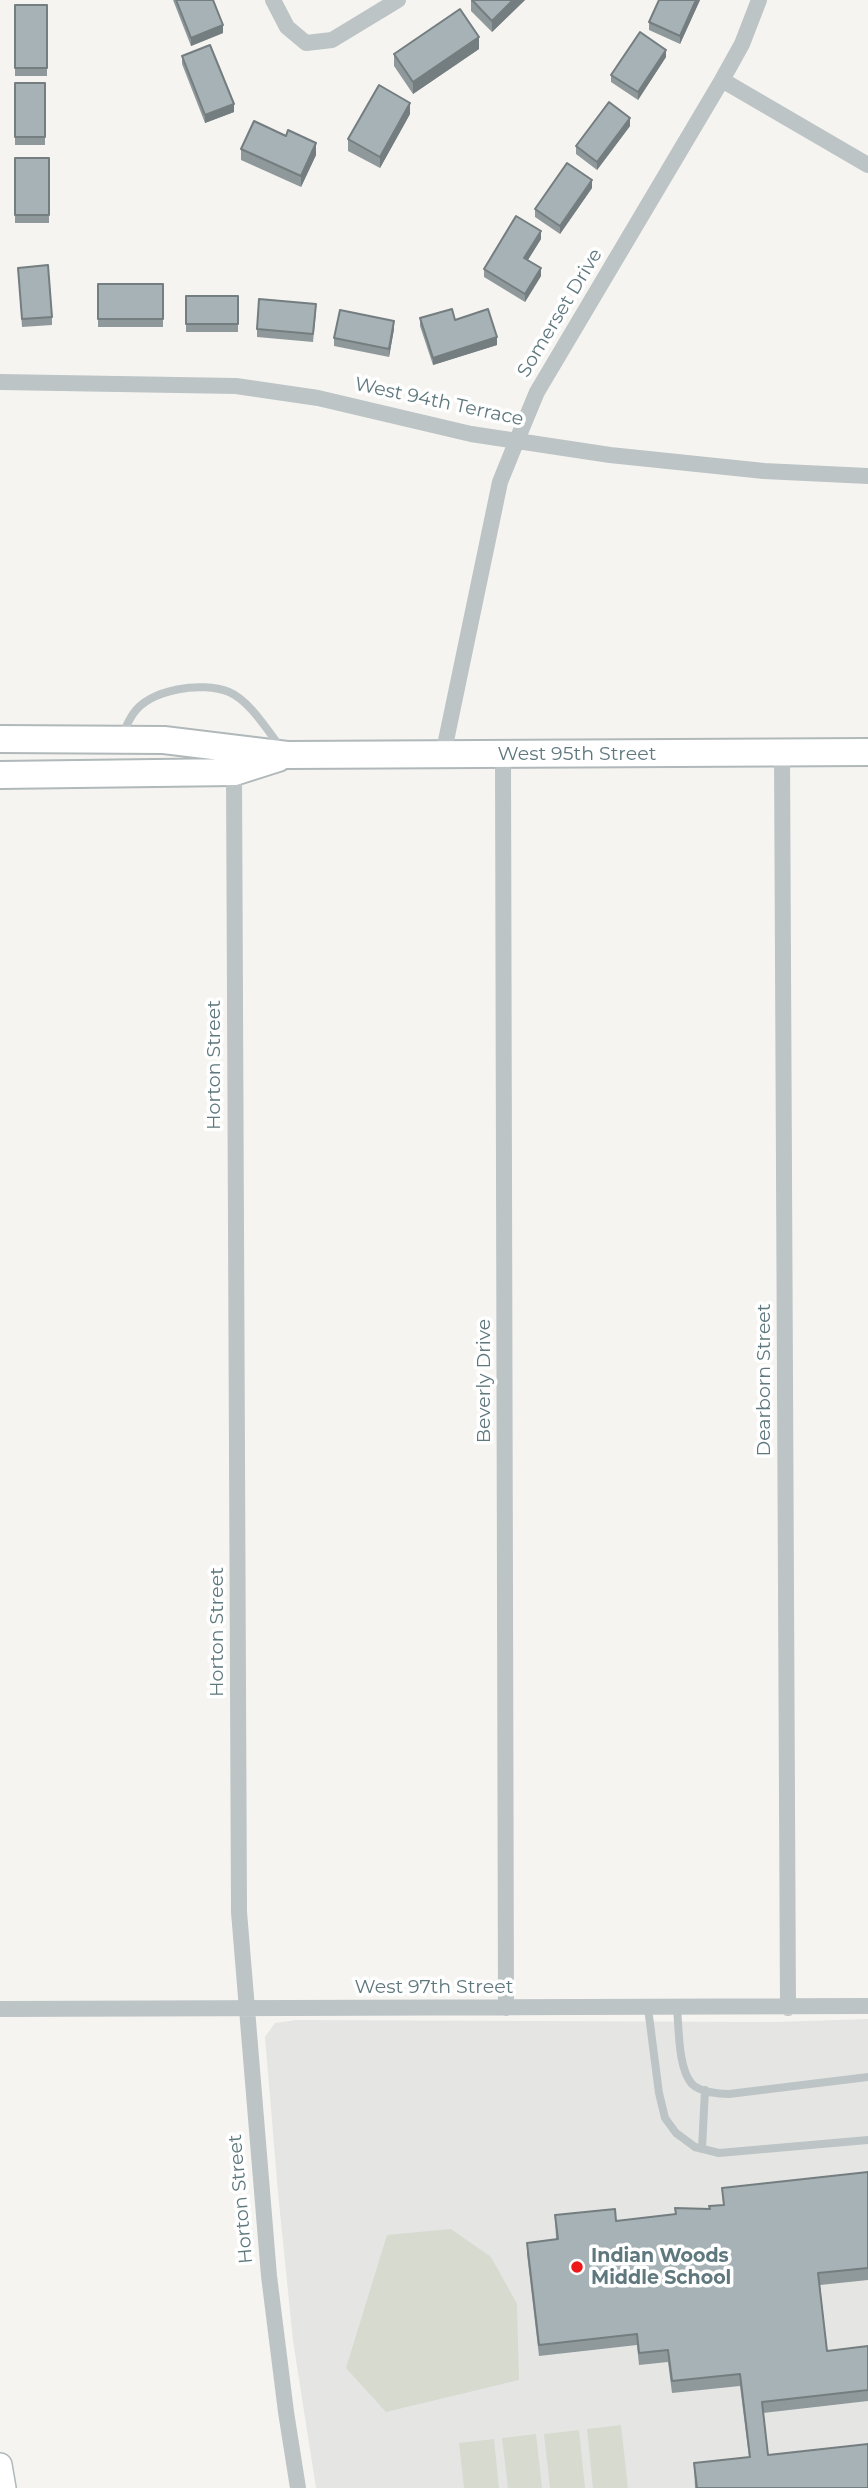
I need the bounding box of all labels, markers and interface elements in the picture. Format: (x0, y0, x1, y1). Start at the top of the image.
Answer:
street label: Somerset Drive (513, 245, 607, 381)
street label: West 94th Terrace (352, 373, 526, 431)
street label: West 95th Street (498, 743, 656, 765)
street label: Horton Street (203, 1000, 225, 1130)
street label: Dearborn Street (753, 1303, 775, 1457)
street label: Beverly Drive (473, 1319, 495, 1443)
street label: Horton Street (206, 1567, 228, 1697)
street label: West 97th Street (355, 1976, 513, 1998)
street label: Horton Street (224, 2133, 258, 2265)
place label: Indian Woods Middle School (591, 2245, 731, 2289)
marker: Indian Woods Middle School (569, 2259, 585, 2275)

